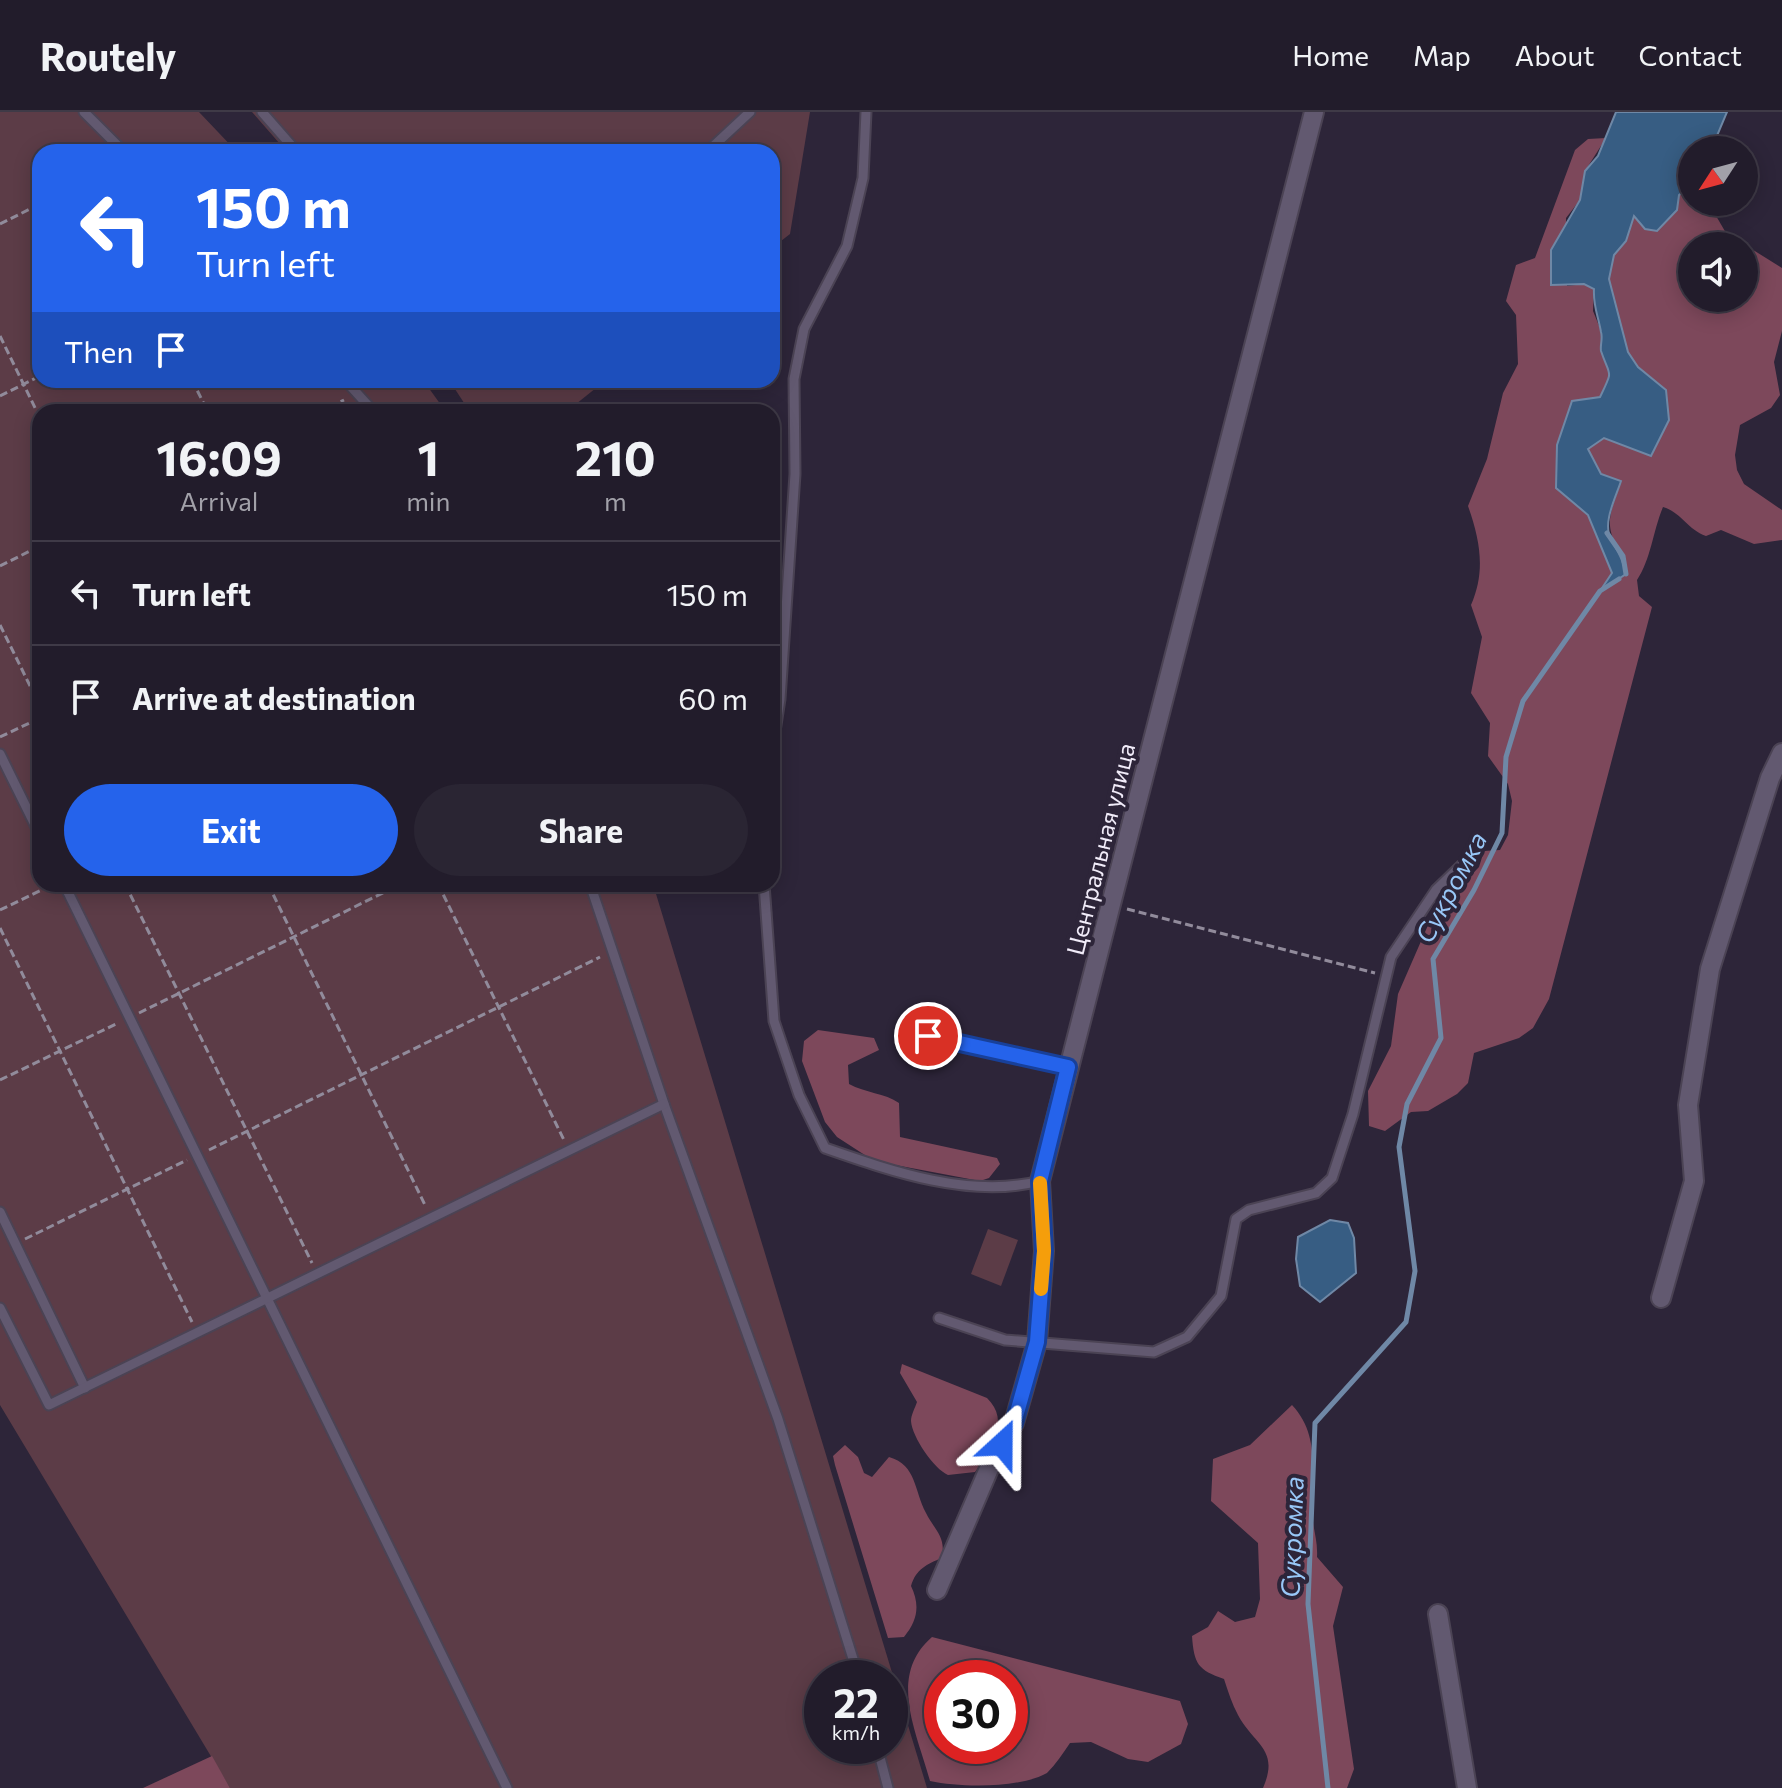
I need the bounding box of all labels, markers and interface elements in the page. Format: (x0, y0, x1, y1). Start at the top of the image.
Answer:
text: Routely (40, 32, 176, 79)
text: Home (1292, 38, 1369, 72)
text: Map (1413, 38, 1471, 72)
text: About (1515, 38, 1595, 72)
text: Contact (1639, 38, 1742, 72)
north arrow (1678, 136, 1758, 216)
map controls (1678, 136, 1758, 312)
text: 150 m (196, 171, 351, 240)
icon: left (64, 176, 168, 280)
button: sound (1678, 232, 1758, 312)
text: Turn left (196, 240, 335, 284)
icon: arrive (149, 328, 193, 372)
text: Then (64, 332, 133, 369)
text: 16:09 (156, 427, 282, 486)
text: 1 (417, 427, 439, 486)
text: 210 (575, 427, 656, 486)
text: Arrival (180, 485, 258, 516)
text: min (406, 485, 450, 516)
text: m (604, 485, 627, 516)
icon: left (64, 571, 108, 615)
text: Turn left (132, 575, 251, 612)
text: 150 m (666, 575, 748, 612)
icon: arrive (64, 675, 108, 719)
text: Arrive at destination (132, 679, 416, 716)
text: 60 m (678, 679, 748, 716)
street label: Центральная улица (1060, 740, 1140, 958)
button: Exit (64, 784, 398, 876)
button: Share (414, 784, 748, 876)
water label: Сукромка (1408, 826, 1492, 948)
pin (894, 1002, 962, 1070)
icon: arrive (906, 1014, 950, 1058)
position arrow (960, 1402, 1044, 1486)
water label: Сукромка (1273, 1476, 1309, 1598)
speed limit sign: 30 (924, 1660, 1028, 1764)
text: 22 (833, 1677, 879, 1726)
text: km/h (832, 1720, 880, 1744)

